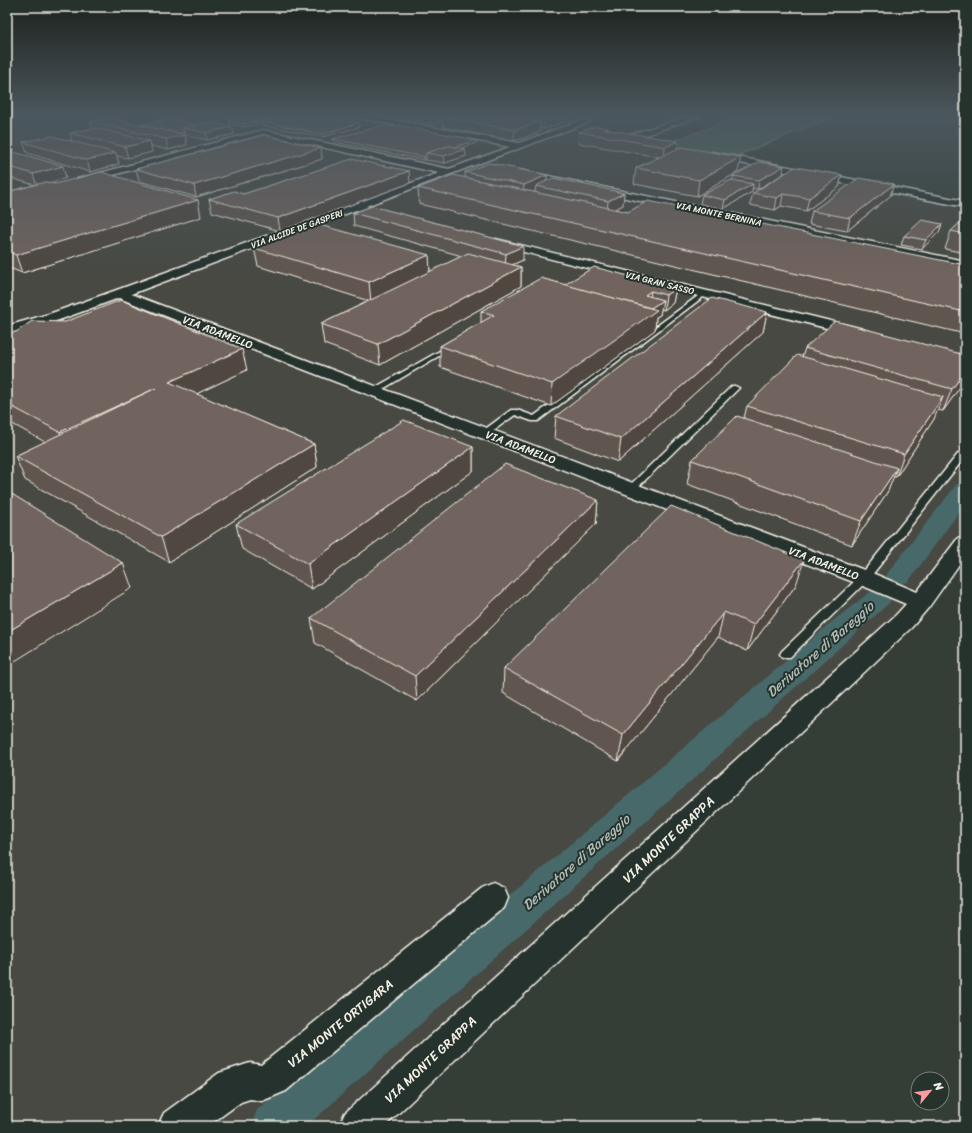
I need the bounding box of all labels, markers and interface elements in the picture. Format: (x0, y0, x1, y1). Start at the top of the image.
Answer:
street label: VIA MONTE BERNINA (675, 197, 763, 231)
street label: VIA ALCIDE DE GASPERI (249, 205, 346, 253)
street label: VIA GRAN SASSO (624, 267, 696, 299)
street label: VIA ADAMELLO (180, 310, 256, 355)
street label: VIA ADAMELLO (483, 425, 559, 470)
street label: VIA ADAMELLO (786, 541, 862, 586)
water label: Derivatore di Bareggio (760, 594, 882, 704)
street label: VIA MONTE GRAPPA (617, 790, 720, 889)
water label: Derivatore di Bareggio (516, 807, 638, 917)
street label: VIA MONTE ORTIGARA (282, 973, 398, 1074)
street label: VIA MONTE GRAPPA (379, 1010, 482, 1109)
north arrow (910, 1071, 950, 1111)
text: N (928, 1078, 949, 1095)

